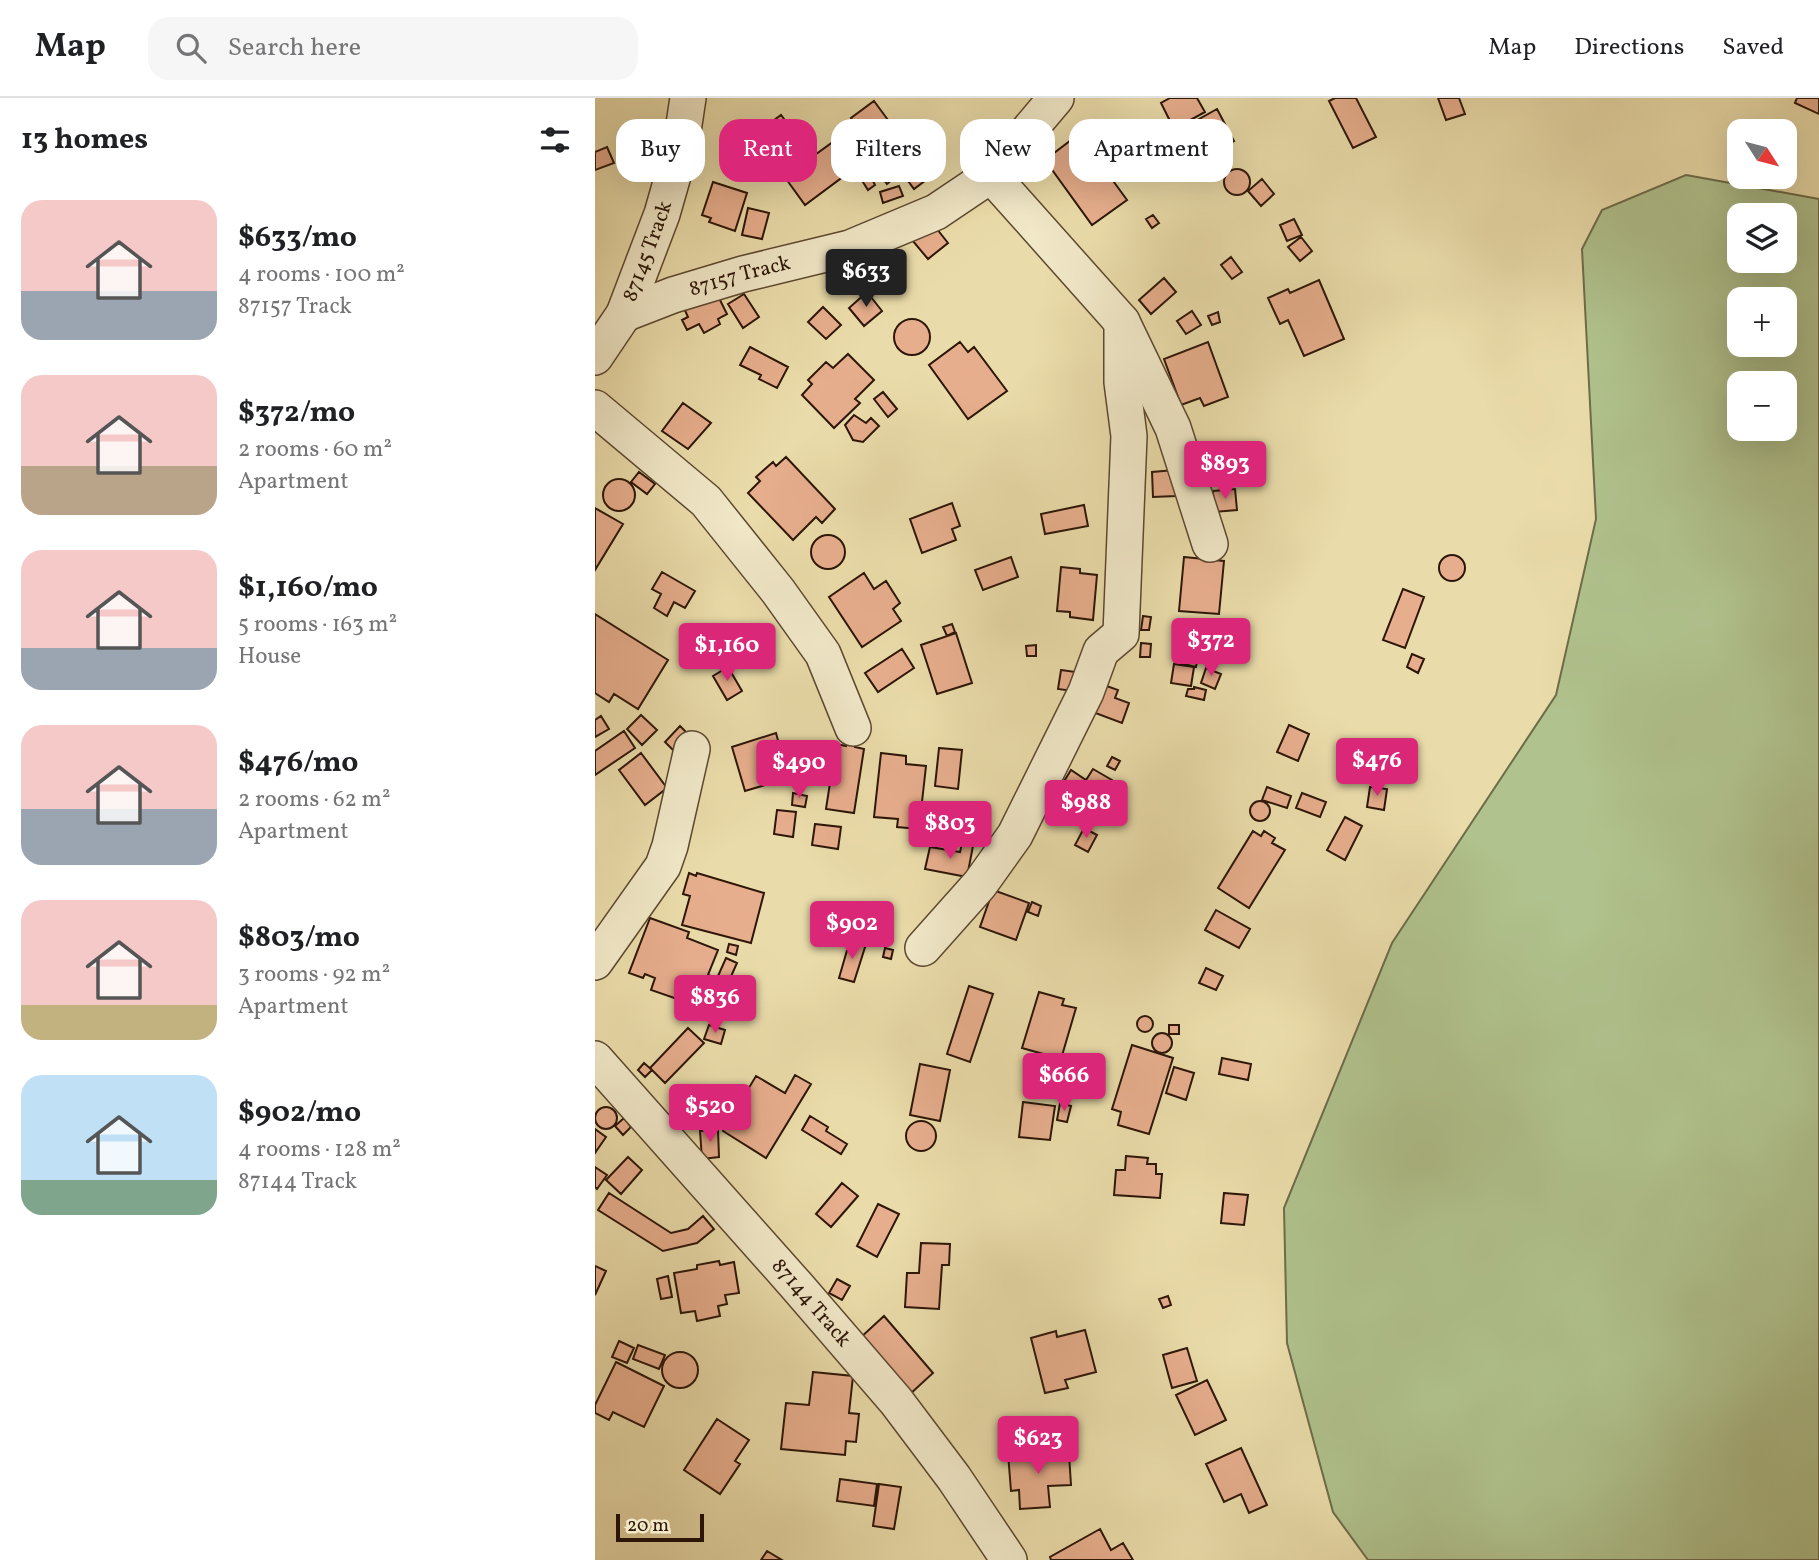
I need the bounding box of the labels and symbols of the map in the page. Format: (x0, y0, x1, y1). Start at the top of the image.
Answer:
north arrow (1727, 119, 1797, 189)
street label: 87145 Track (616, 197, 680, 306)
street label: 87157 Track (686, 248, 794, 304)
pin: $633 (825, 250, 907, 309)
pin: $893 (1184, 442, 1266, 501)
pin: $372 (1170, 618, 1252, 678)
pin: $1,160 (670, 624, 784, 683)
pin: $476 (1336, 738, 1418, 798)
pin: $490 (758, 740, 840, 800)
pin: $988 (1045, 780, 1127, 840)
pin: $803 (909, 802, 991, 861)
pin: $902 (811, 902, 893, 961)
pin: $836 (674, 976, 756, 1035)
pin: $666 (1023, 1054, 1105, 1113)
pin: $520 (669, 1084, 751, 1144)
street label: 87144 Track (765, 1252, 858, 1354)
pin: $623 (997, 1416, 1079, 1476)
scale bar (616, 1511, 703, 1543)

